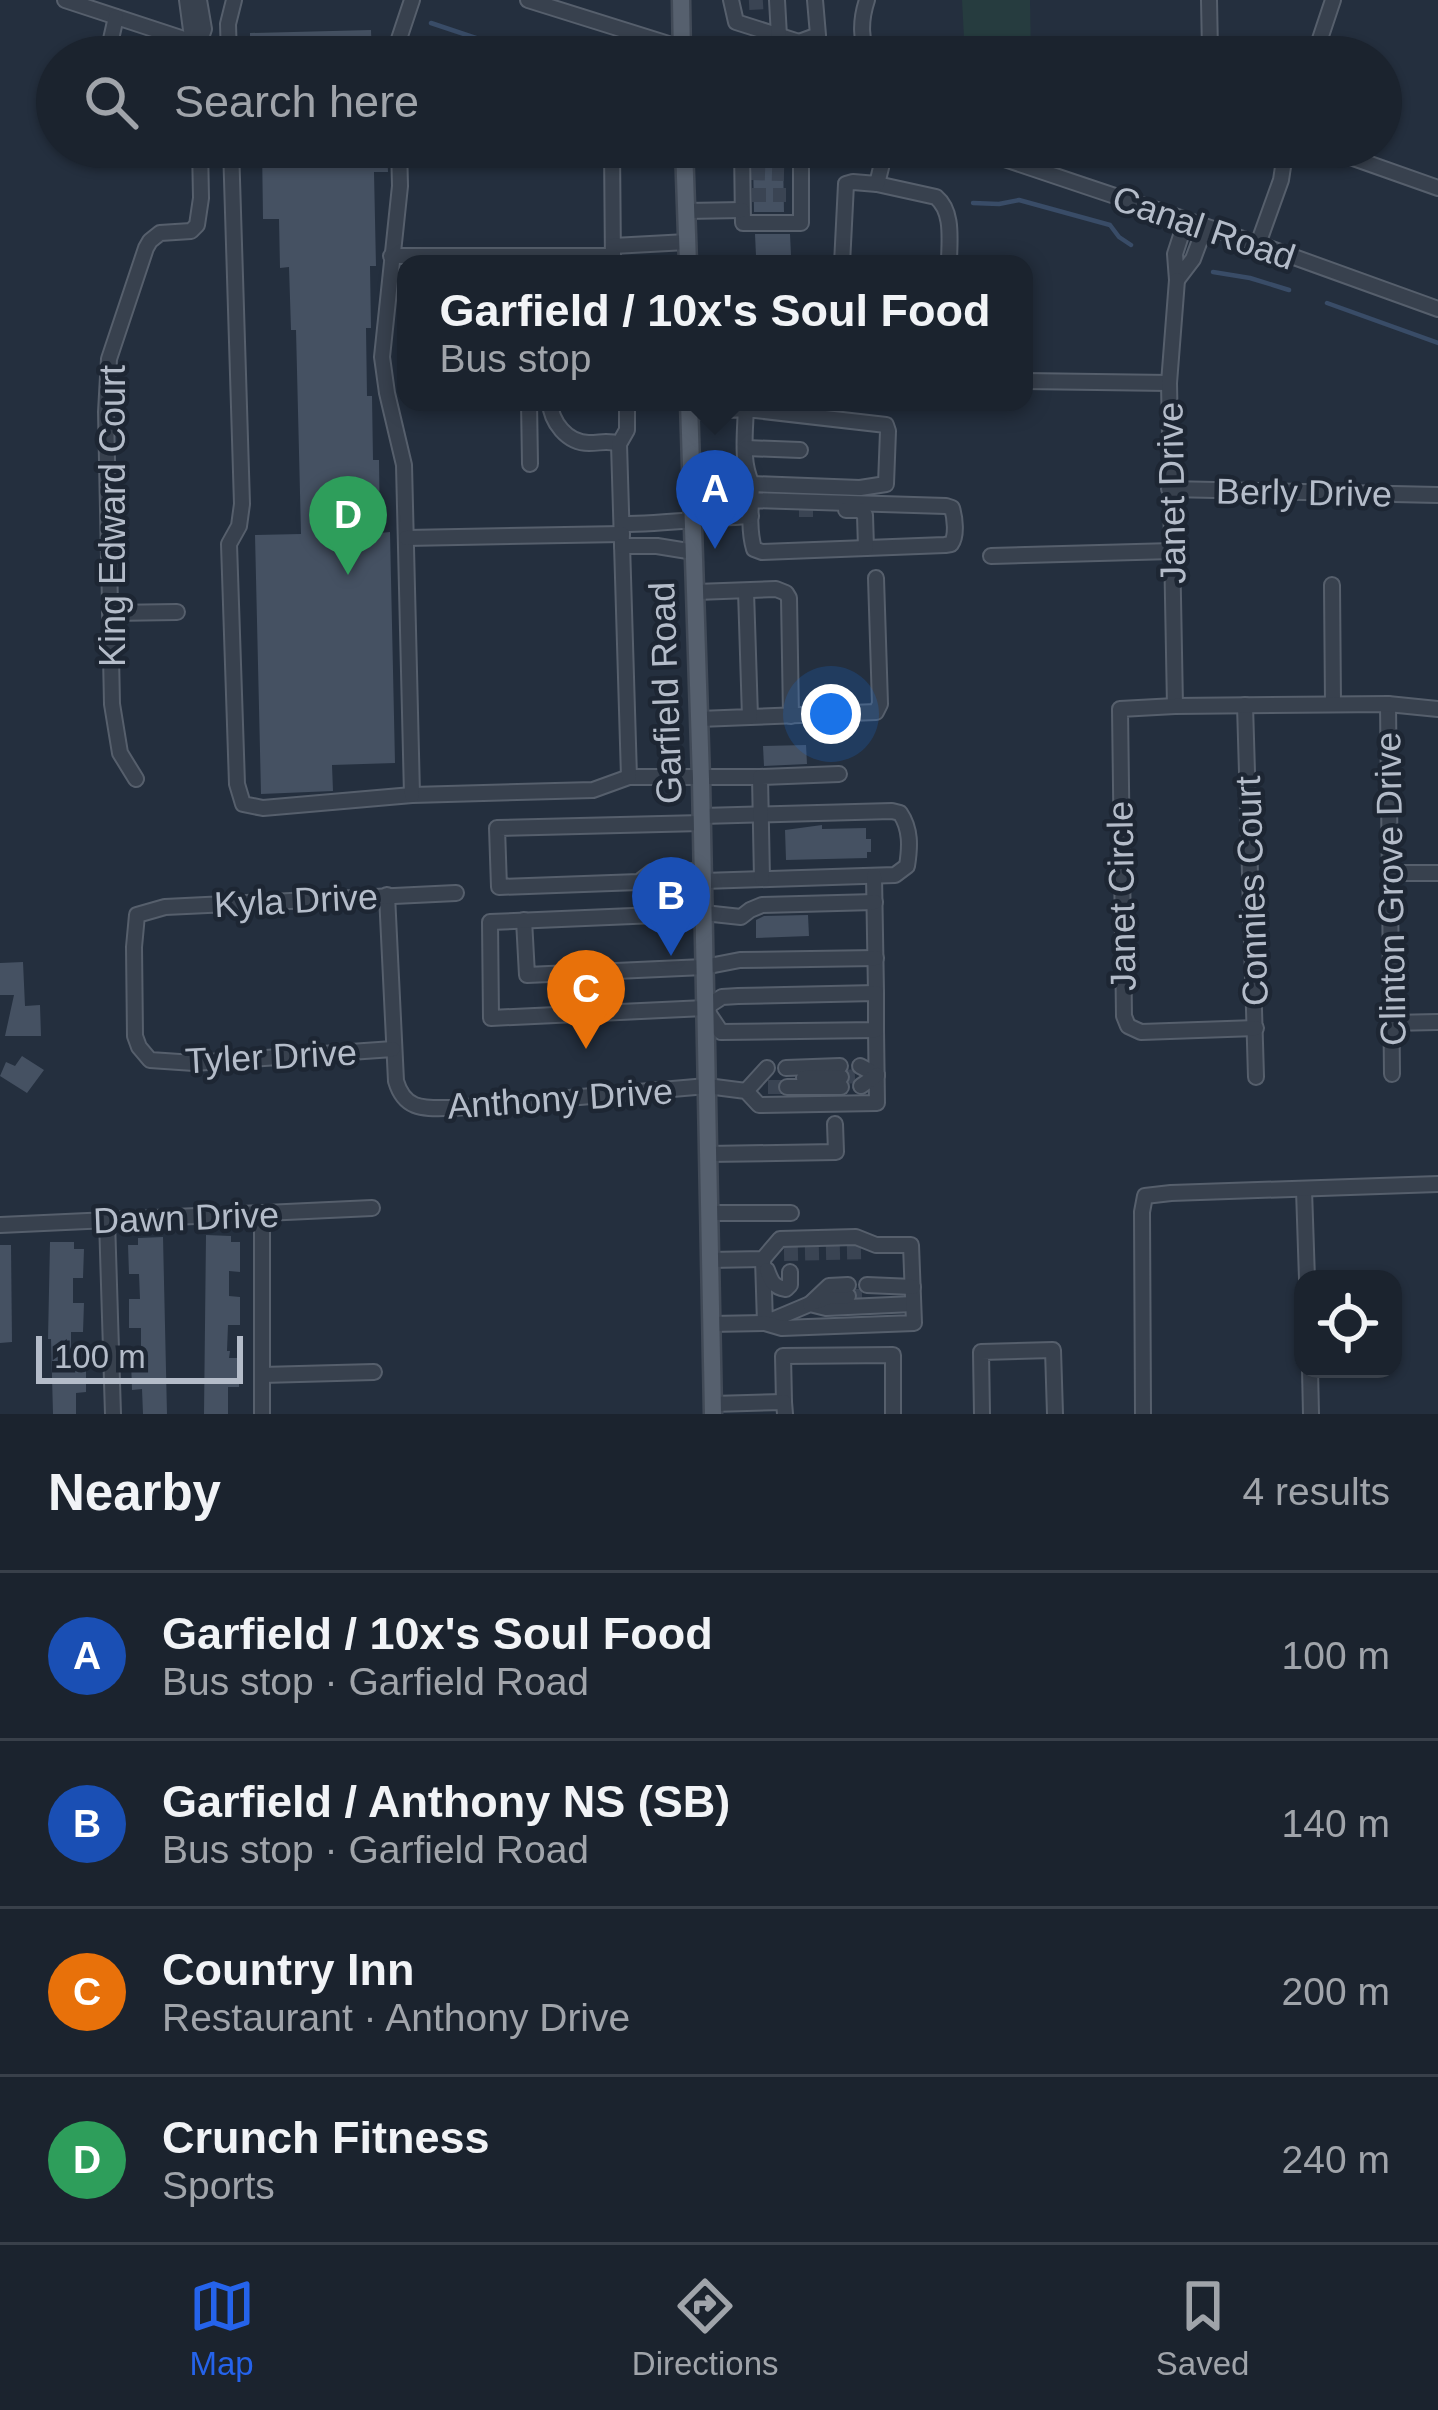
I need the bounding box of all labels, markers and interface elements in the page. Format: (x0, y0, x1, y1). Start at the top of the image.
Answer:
search box (36, 36, 1402, 168)
icon: search (78, 69, 144, 135)
text: Search here (174, 76, 419, 127)
street label: Canal Road (1107, 177, 1300, 278)
popup (397, 255, 1033, 411)
text: Garfield / 10x's Soul Food (440, 285, 990, 336)
text: Bus stop (440, 337, 591, 380)
street label: King Edward Court (92, 365, 133, 667)
street label: Janet Drive (1149, 402, 1194, 584)
pin: A (676, 450, 754, 549)
street label: Berly Drive (1216, 470, 1392, 515)
pin: D (309, 476, 387, 575)
street label: Garfield Road (641, 581, 690, 805)
your location (801, 684, 861, 744)
street label: Clinton Grove Drive (1367, 732, 1414, 1046)
street label: Connies Court (1227, 775, 1276, 1007)
street label: Janet Circle (1099, 801, 1144, 991)
pin: B (632, 857, 710, 956)
street label: Kyla Drive (213, 876, 379, 925)
pin: C (547, 950, 625, 1049)
street label: Tyler Drive (184, 1032, 358, 1081)
street label: Anthony Drive (446, 1070, 674, 1127)
street label: Dawn Drive (92, 1194, 280, 1241)
map controls (1294, 1270, 1402, 1378)
button: locate (1294, 1270, 1402, 1378)
scale bar (36, 1330, 243, 1383)
text: 100 m (54, 1338, 146, 1375)
text: Nearby (48, 1464, 221, 1521)
text: 4 results (1243, 1470, 1390, 1513)
text: Garfield / 10x's Soul Food (162, 1608, 713, 1659)
text: A (73, 1634, 101, 1677)
text: 100 m (1282, 1634, 1390, 1677)
text: Bus stop · Garfield Road (162, 1660, 589, 1703)
text: Garfield / Anthony NS (SB) (162, 1776, 730, 1827)
text: B (73, 1802, 101, 1845)
text: 140 m (1282, 1802, 1390, 1845)
text: Bus stop · Garfield Road (162, 1828, 589, 1871)
text: Country Inn (162, 1944, 414, 1995)
text: C (73, 1970, 101, 2013)
text: 200 m (1282, 1970, 1390, 2013)
text: Restaurant · Anthony Drive (162, 1996, 630, 2039)
text: Crunch Fitness (162, 2112, 490, 2163)
text: D (73, 2138, 101, 2181)
text: 240 m (1282, 2138, 1390, 2181)
text: Sports (162, 2164, 275, 2207)
tab: Map (189, 2273, 255, 2383)
tab: Directions (632, 2273, 779, 2383)
tab: Saved (1156, 2273, 1249, 2383)

